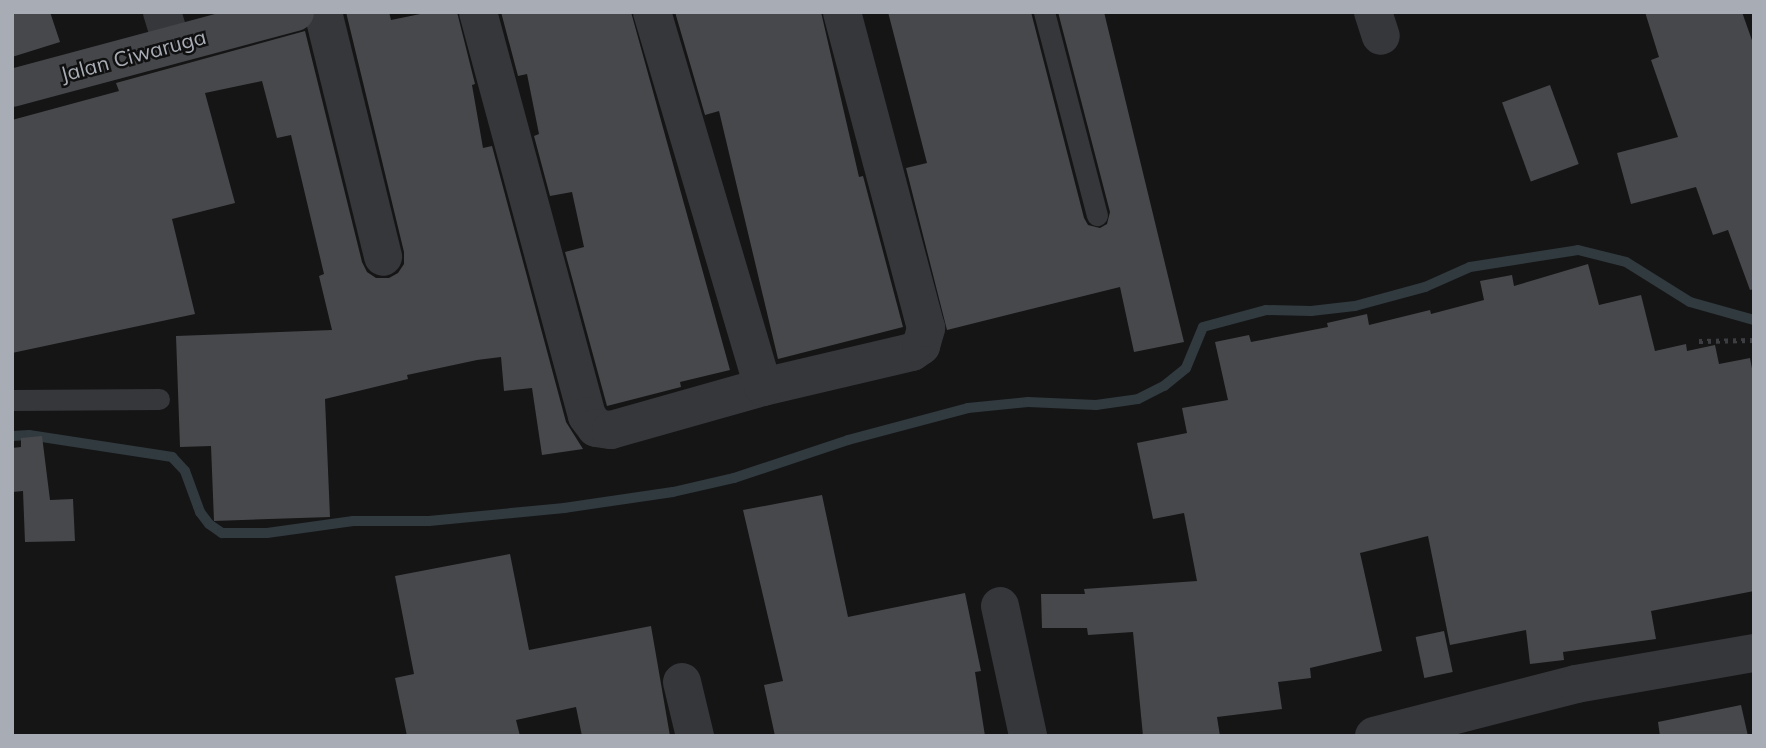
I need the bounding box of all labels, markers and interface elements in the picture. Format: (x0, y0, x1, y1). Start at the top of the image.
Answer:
street label: Jalan Ciwaruga (57, 23, 209, 87)

